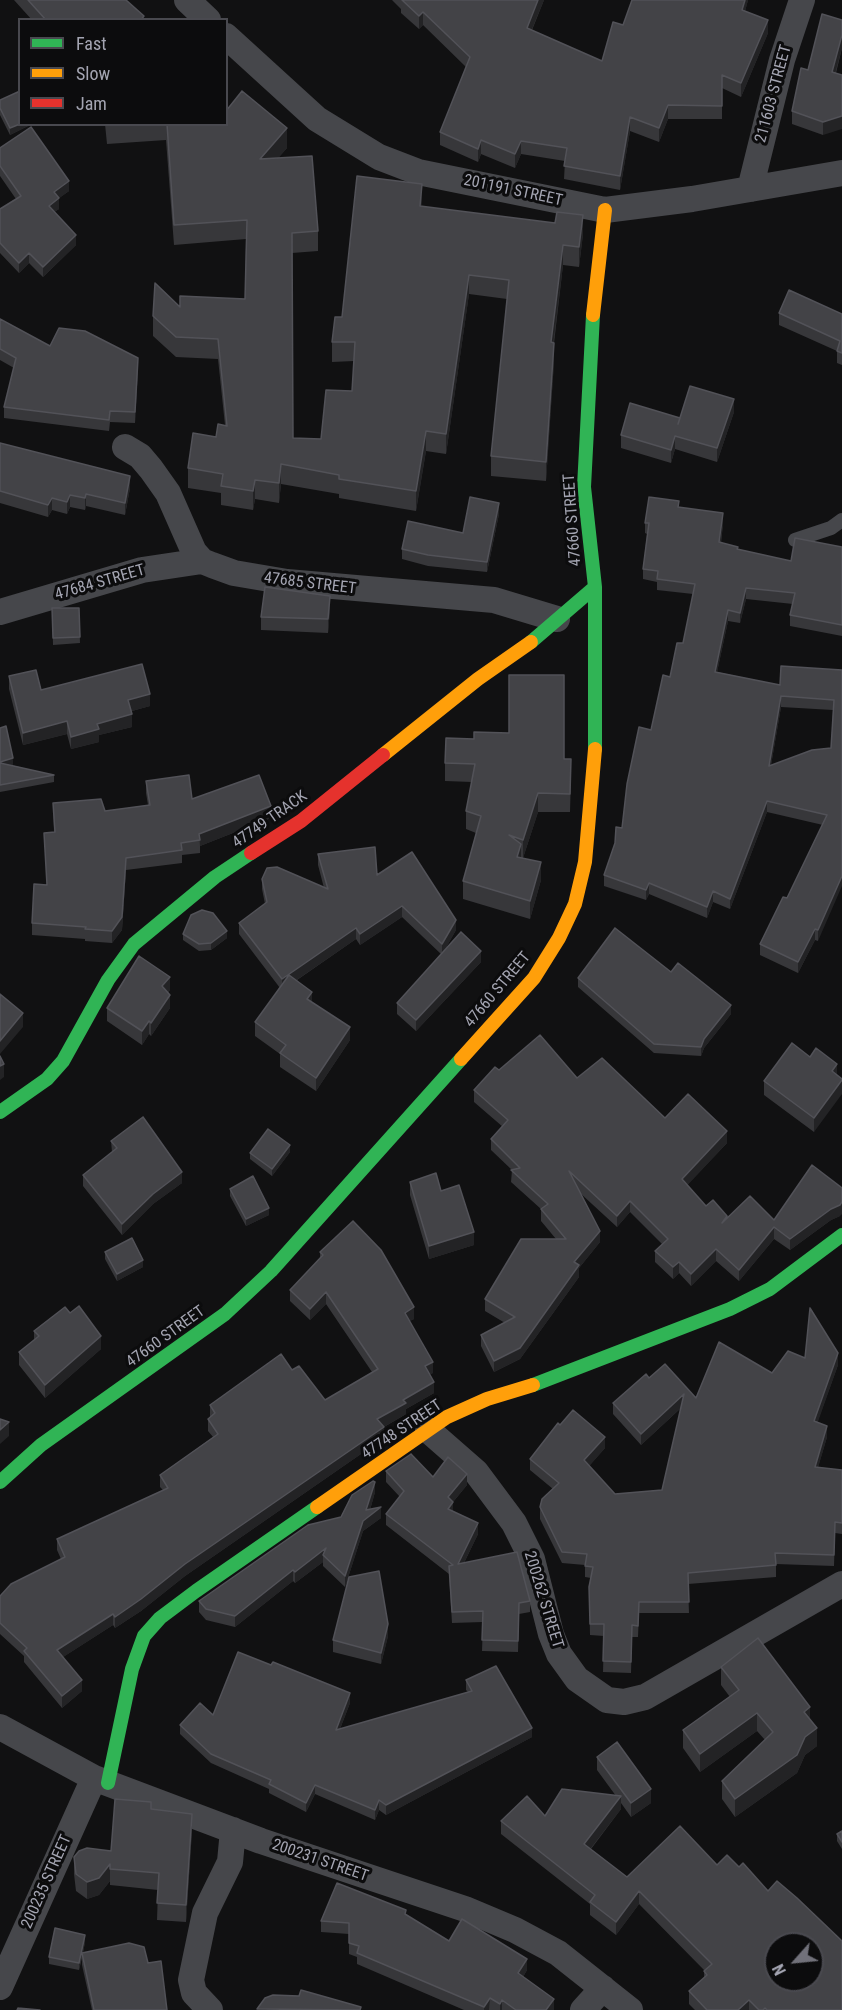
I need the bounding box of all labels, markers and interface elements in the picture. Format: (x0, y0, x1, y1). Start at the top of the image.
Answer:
legend (18, 18, 228, 126)
text: Fast (76, 33, 107, 54)
street label: 211603 STREET (752, 43, 796, 145)
text: Slow (76, 63, 110, 84)
text: Jam (76, 93, 107, 114)
street label: 201191 STREET (462, 171, 564, 211)
street label: 47660 STREET (560, 473, 586, 567)
street label: 47684 STREET (53, 561, 147, 605)
street label: 47685 STREET (263, 569, 357, 599)
street label: 47749 TRACK (229, 787, 311, 853)
street label: 47660 STREET (461, 948, 535, 1032)
street label: 47660 STREET (123, 1302, 209, 1372)
street label: 47748 STREET (358, 1396, 446, 1464)
street label: 200262 STREET (519, 1549, 567, 1651)
street label: 200235 STREET (18, 1832, 76, 1932)
street label: 200231 STREET (269, 1836, 371, 1886)
north arrow (764, 1932, 824, 1992)
text: N (769, 1961, 790, 1978)

